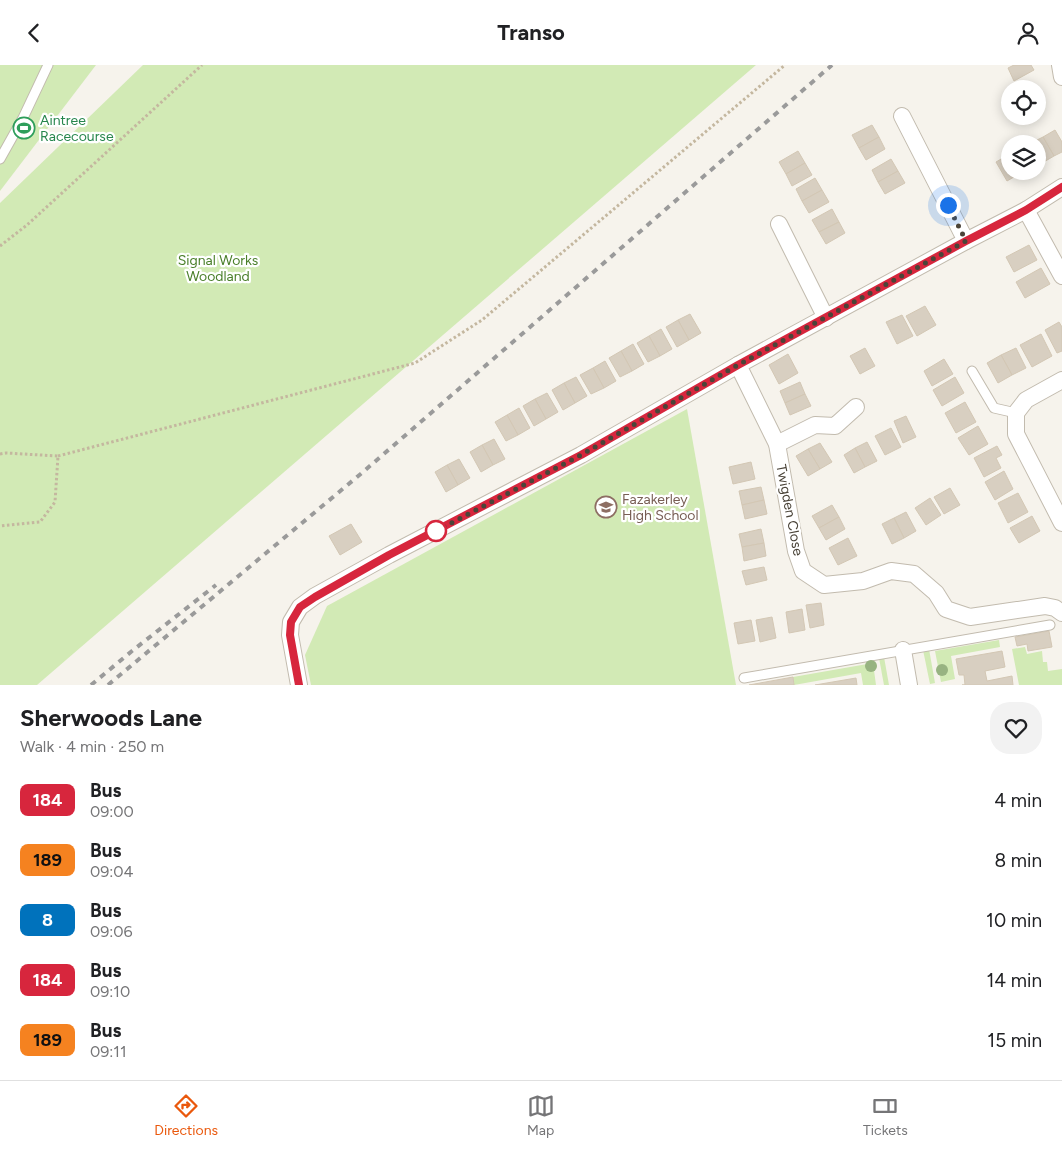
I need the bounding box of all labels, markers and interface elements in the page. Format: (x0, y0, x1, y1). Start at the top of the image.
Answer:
icon: back (20, 19, 48, 47)
text: Transo (497, 19, 565, 46)
icon: person (1014, 19, 1042, 47)
map controls (1001, 80, 1046, 180)
button: locate (1001, 80, 1046, 125)
place label: Aintree Racecourse (40, 112, 114, 145)
sports icon: Aintree Racecourse (12, 116, 36, 140)
button: layers (1001, 135, 1046, 180)
your location (936, 193, 961, 218)
park label: Signal Works Woodland (178, 252, 258, 285)
street label: Twigden Close (772, 463, 807, 558)
place label: Fazakerley High School (622, 491, 699, 524)
school or university icon: Fazakerley High School (594, 495, 618, 519)
unlabelled marker (425, 520, 447, 542)
button: heart (990, 702, 1042, 754)
text: Sherwoods Lane (20, 703, 202, 732)
text: Walk · 4 min · 250 m (20, 737, 164, 756)
text: Bus (90, 779, 121, 802)
text: 184 (32, 789, 63, 811)
text: 4 min (994, 789, 1042, 812)
text: 09:00 (90, 802, 134, 821)
text: Bus (90, 839, 121, 862)
text: 189 (33, 849, 62, 871)
text: 8 min (994, 849, 1042, 872)
text: 09:04 (90, 862, 134, 881)
text: Bus (90, 899, 121, 922)
text: 8 (42, 909, 53, 931)
text: 10 min (986, 909, 1042, 932)
text: 09:06 (90, 922, 133, 941)
text: Bus (90, 959, 121, 982)
text: 184 (32, 969, 63, 991)
text: 14 min (986, 969, 1042, 992)
text: 09:10 (90, 982, 130, 1001)
text: Bus (90, 1019, 121, 1042)
text: 189 (33, 1029, 62, 1051)
text: 15 min (987, 1029, 1042, 1052)
text: 09:11 (90, 1042, 127, 1061)
tab: Directions (154, 1092, 218, 1139)
tab: Map (527, 1092, 555, 1139)
tab: Tickets (863, 1092, 908, 1139)

